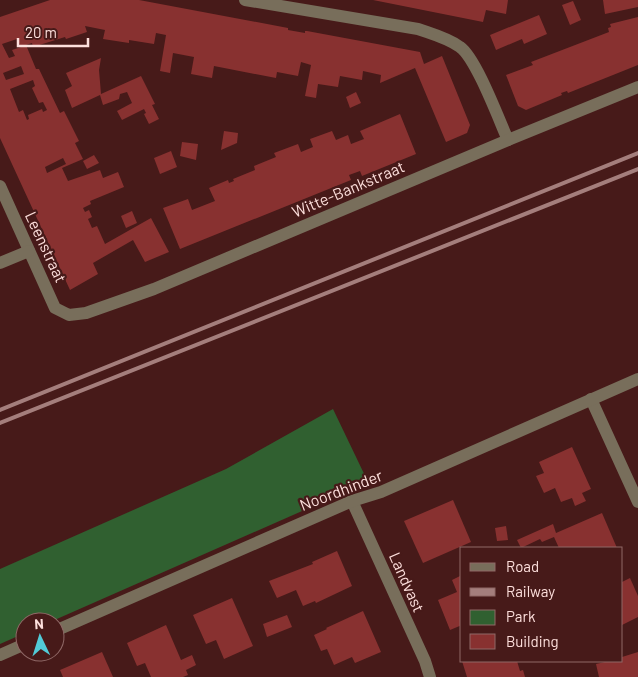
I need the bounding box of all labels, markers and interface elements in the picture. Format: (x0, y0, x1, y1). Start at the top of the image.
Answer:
scale bar (18, 15, 88, 47)
text: 20 m (25, 23, 57, 41)
street label: Witte-Bankstraat (289, 156, 407, 221)
street label: Leenstraat (22, 208, 71, 285)
street label: Noordhinder (297, 465, 385, 514)
legend (460, 547, 623, 662)
street label: Landvast (386, 549, 429, 615)
text: Road (506, 557, 539, 575)
text: Railway (506, 582, 555, 600)
text: Park (506, 607, 536, 625)
north arrow (15, 612, 65, 662)
text: N (34, 615, 44, 632)
text: Building (506, 632, 559, 650)

